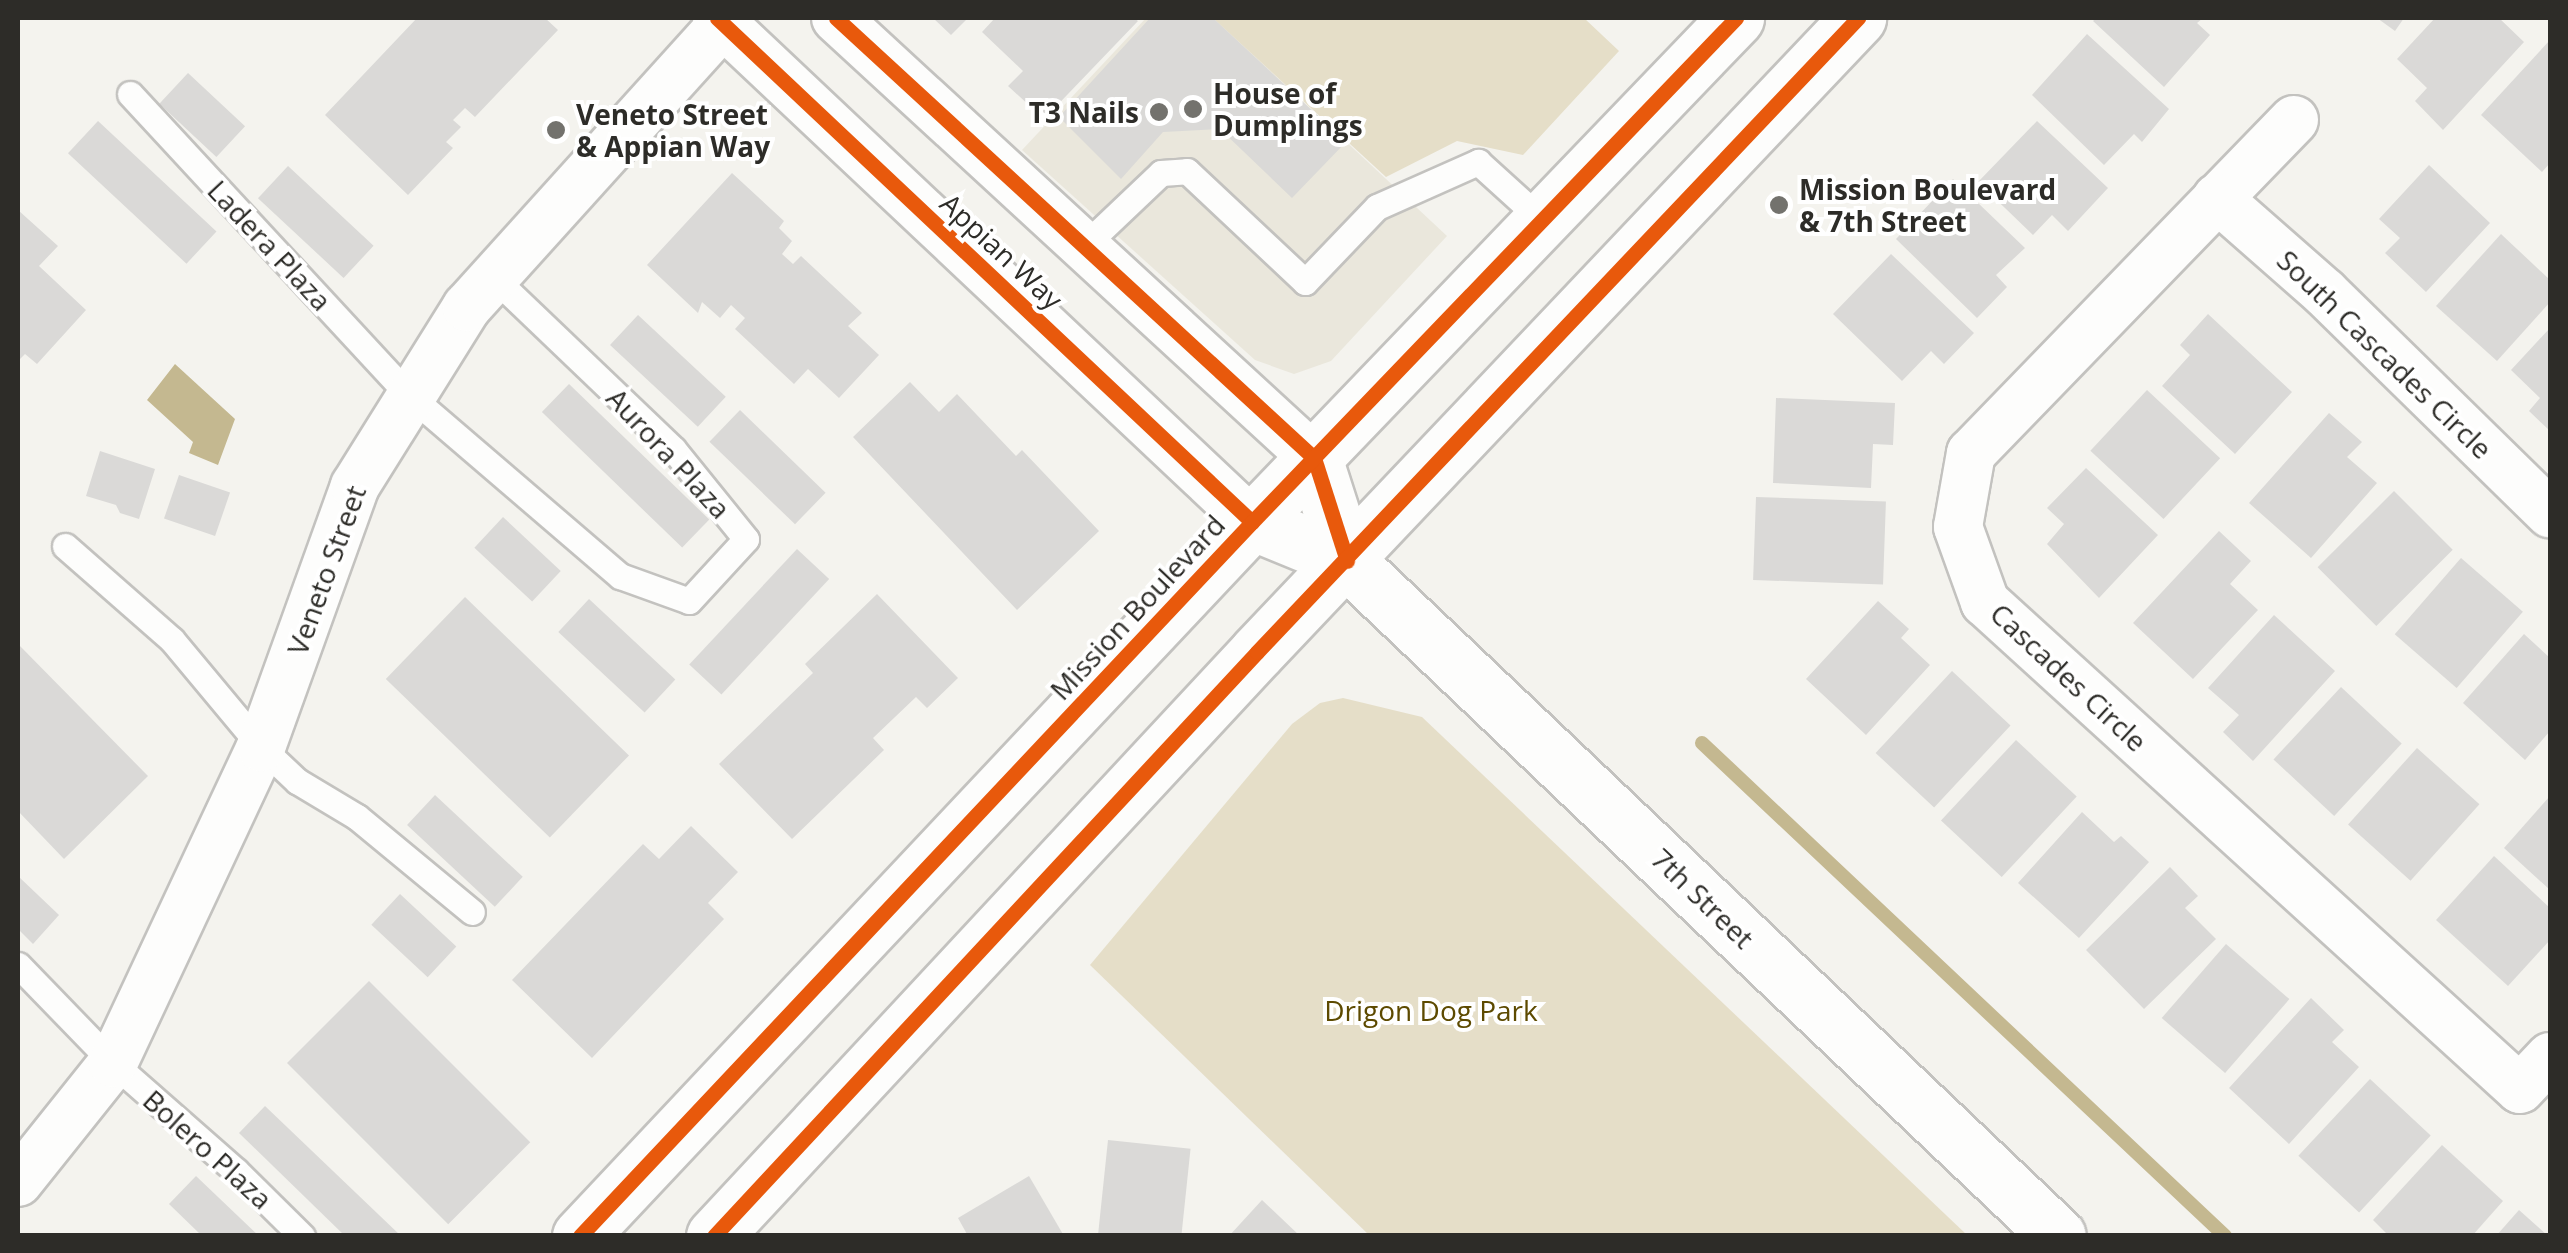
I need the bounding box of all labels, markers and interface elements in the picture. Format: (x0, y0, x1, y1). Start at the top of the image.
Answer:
place label: House of Dumplings (1213, 76, 1363, 142)
place label: T3 Nails (1029, 95, 1139, 129)
place label: Veneto Street & Appian Way (576, 97, 770, 163)
marker: House of Dumplings (1182, 98, 1204, 120)
marker: T3 Nails (1148, 101, 1170, 123)
marker: Veneto Street & Appian Way (545, 119, 567, 141)
place label: Mission Boulevard & 7th Street (1799, 172, 2056, 238)
street label: Ladera Plaza (201, 173, 339, 317)
street label: Appian Way (934, 186, 1070, 316)
marker: Mission Boulevard & 7th Street (1768, 194, 1790, 216)
street label: South Cascades Circle (2271, 243, 2499, 465)
street label: Aurora Plaza (600, 381, 738, 525)
street label: Veneto Street (280, 481, 372, 659)
street label: Mission Boulevard (1043, 508, 1231, 706)
street label: Cascades Circle (1984, 596, 2154, 758)
street label: 7th Street (1645, 841, 1761, 955)
park label: Drigon Dog Park (1324, 993, 1538, 1027)
street label: Bolero Plaza (137, 1083, 279, 1215)

